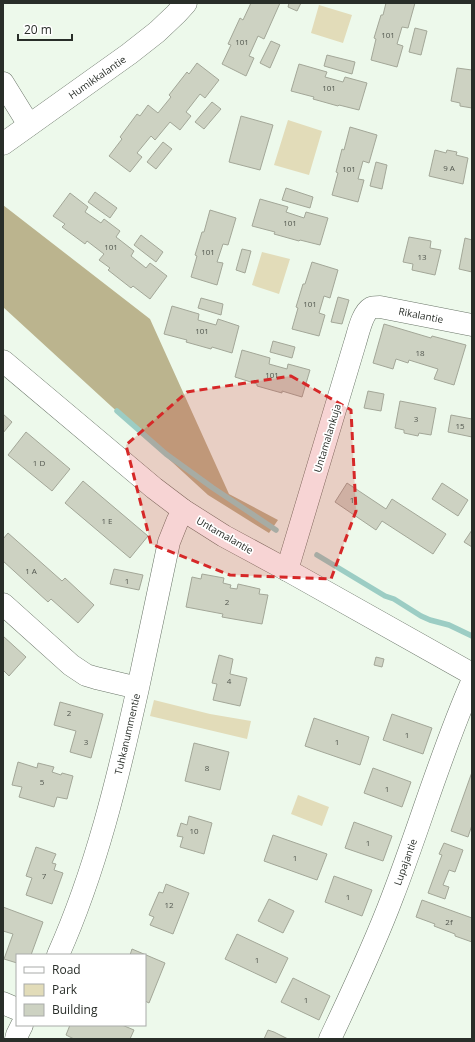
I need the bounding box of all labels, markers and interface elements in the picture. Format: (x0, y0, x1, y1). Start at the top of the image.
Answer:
scale bar (18, 16, 72, 42)
text: 20 m (24, 21, 52, 38)
house number: 101 (381, 29, 395, 40)
house number: 101 (235, 36, 249, 47)
street label: Humikkalantie (65, 52, 129, 102)
house number: 101 (322, 82, 336, 93)
house number: 9 A (443, 162, 456, 173)
house number: 101 (342, 163, 356, 174)
house number: 101 (283, 217, 297, 228)
house number: 101 (104, 241, 118, 252)
house number: 101 (201, 246, 215, 257)
house number: 13 (417, 251, 427, 262)
house number: 101 (303, 298, 317, 309)
street label: Rikalantie (397, 304, 445, 326)
house number: 101 (195, 325, 209, 336)
house number: 18 (415, 347, 425, 358)
house number: 101 (265, 369, 279, 380)
street label: Untamalankuja (310, 402, 344, 474)
house number: 3 (414, 413, 419, 424)
house number: 15 (455, 420, 465, 431)
house number: 1 D (33, 457, 45, 468)
house number: 1 (350, 494, 354, 505)
street label: Untamalantie (194, 513, 256, 557)
house number: 1 E (101, 515, 113, 526)
house number: 1 A (25, 565, 38, 576)
house number: 1 (125, 575, 129, 586)
house number: 2 (225, 596, 230, 607)
house number: 4 (227, 675, 232, 686)
street label: Tuhkanummentie (111, 692, 143, 776)
house number: 2 (67, 707, 72, 718)
house number: 1 (405, 729, 409, 740)
house number: 3 (84, 736, 89, 747)
house number: 1 (335, 736, 339, 747)
house number: 8 (205, 762, 210, 773)
house number: 5 (40, 776, 45, 787)
house number: 1 (385, 783, 389, 794)
house number: 10 (189, 825, 199, 836)
street label: Lupajantie (390, 836, 420, 887)
house number: 1 (366, 837, 370, 848)
house number: 1 (293, 852, 297, 863)
house number: 7 (42, 870, 47, 881)
house number: 1 (346, 891, 350, 902)
house number: 12 (164, 899, 174, 910)
house number: 2f (445, 916, 454, 927)
legend (16, 954, 146, 1026)
house number: 1 (255, 954, 259, 965)
text: Road (52, 961, 81, 978)
text: Park (52, 981, 78, 998)
house number: 1 (304, 994, 308, 1005)
text: Building (52, 1001, 98, 1018)

